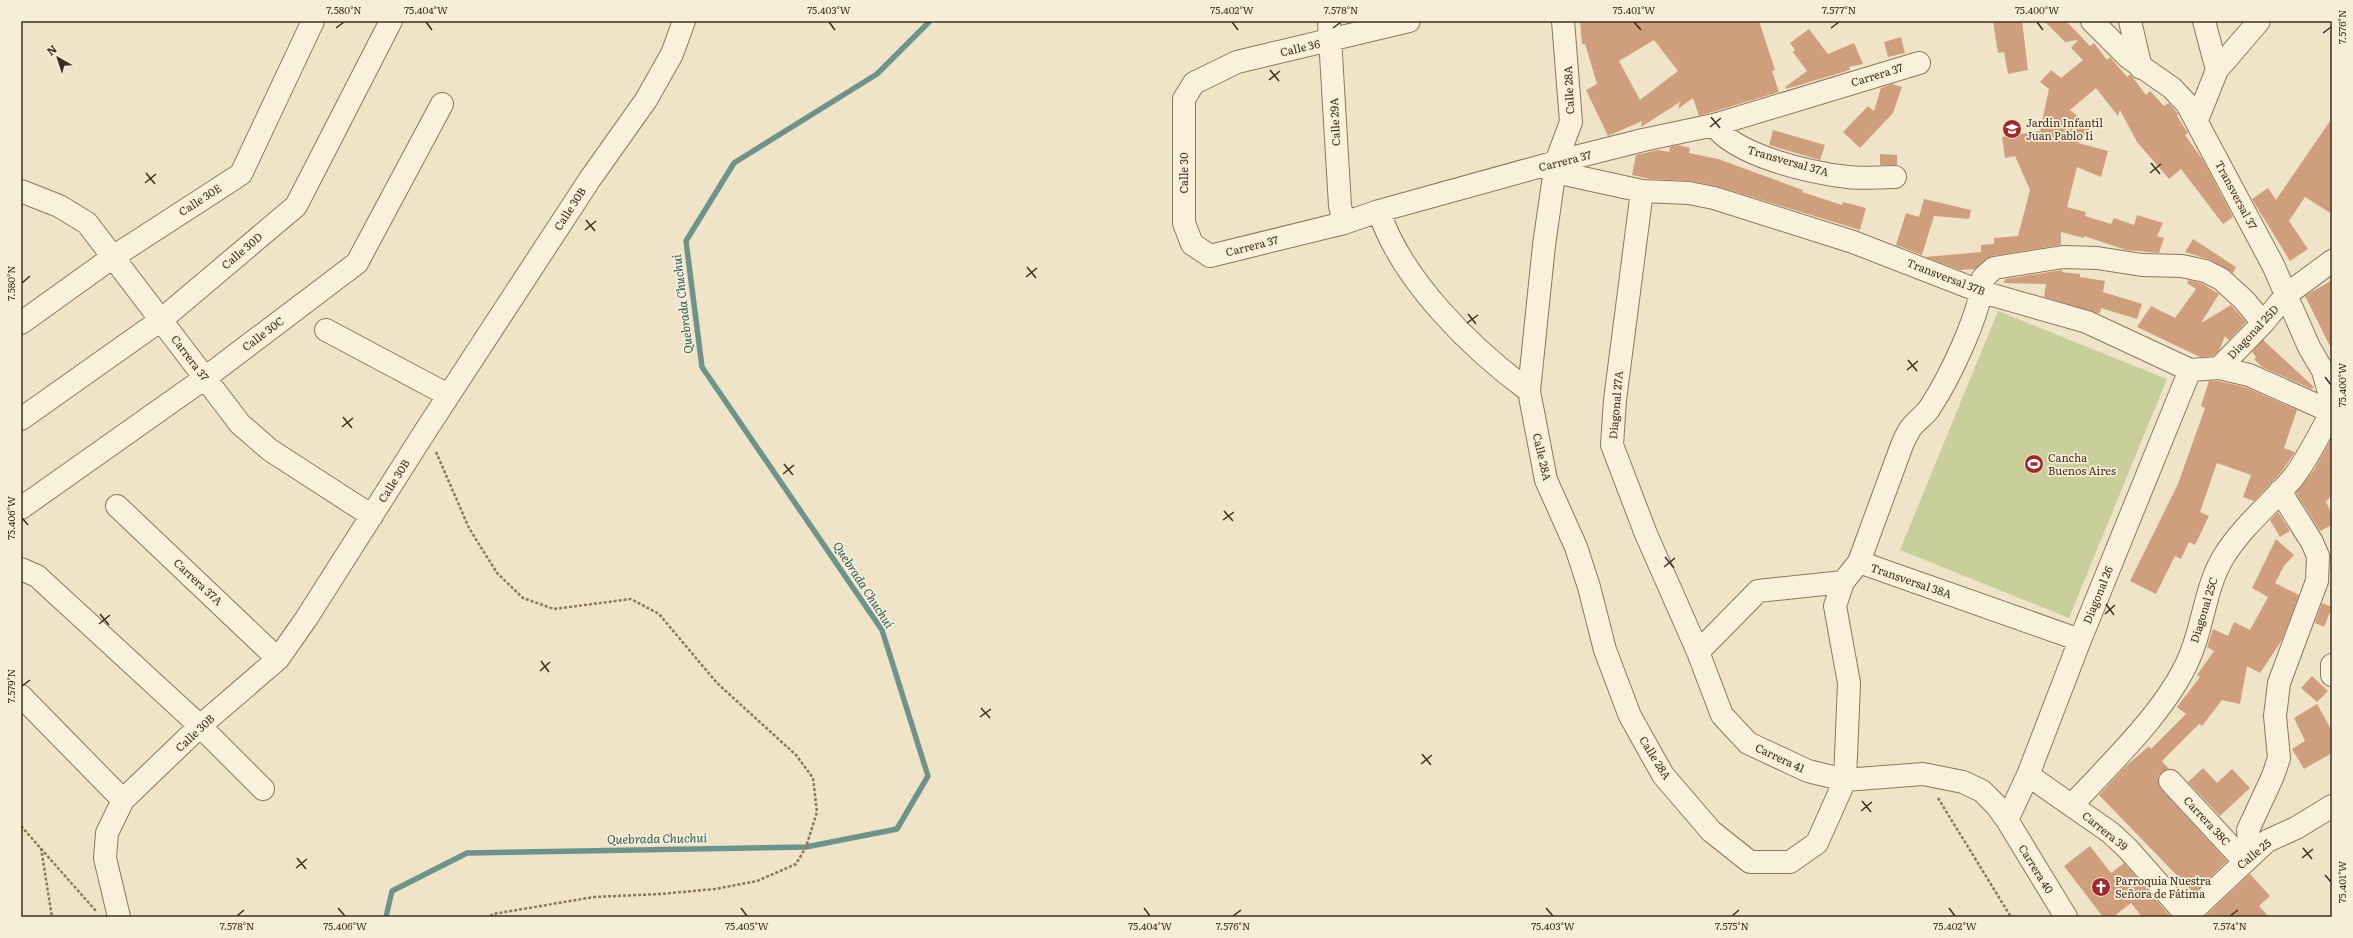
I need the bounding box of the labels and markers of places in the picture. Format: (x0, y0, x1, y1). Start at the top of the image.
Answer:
place label: Jardin Infantil Juan Pablo Ii (2026, 114, 2103, 143)
school or university icon: Jardin Infantil Juan Pablo Ii (2001, 118, 2023, 140)
place label: Cancha Buenos Aires (2048, 449, 2116, 478)
sports icon: Cancha Buenos Aires (2023, 453, 2045, 475)
place label: Parroquia Nuestra Señora de Fátima (2115, 872, 2211, 901)
church icon: Parroquia Nuestra Señora de Fátima (2090, 876, 2112, 898)

